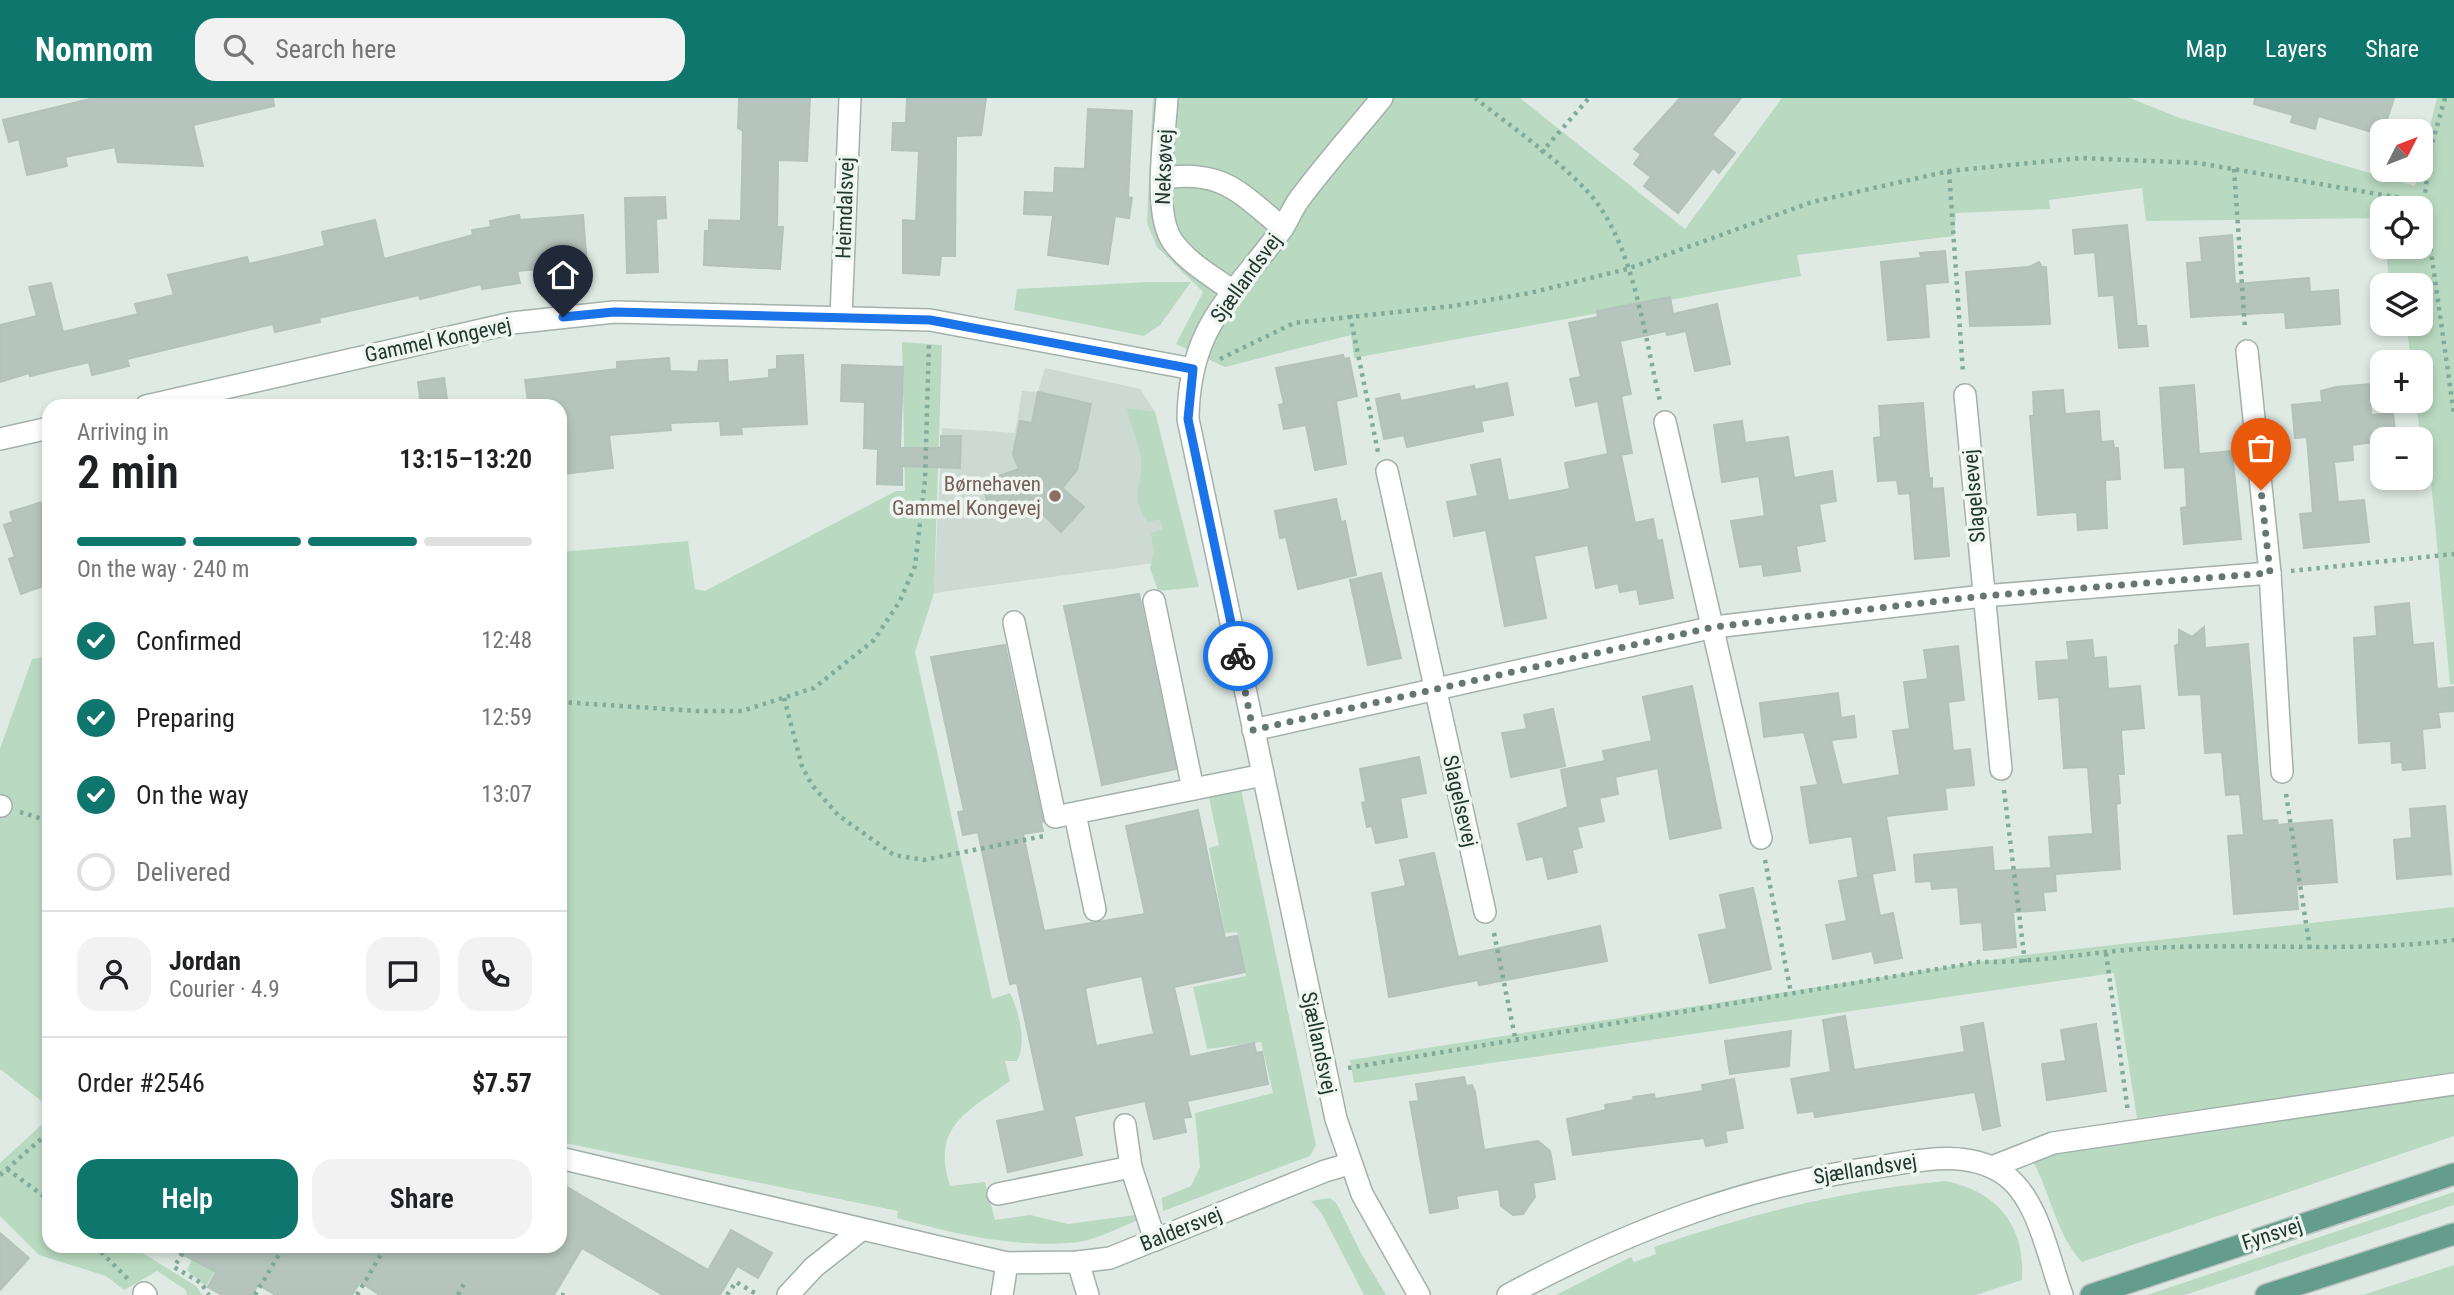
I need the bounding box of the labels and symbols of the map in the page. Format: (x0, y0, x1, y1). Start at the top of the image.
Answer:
north arrow (2370, 119, 2432, 182)
street label: Neksøvej (1151, 129, 1177, 205)
street label: Heimdalsvej (831, 157, 859, 259)
street label: Sjællandsvej (1206, 229, 1286, 327)
pin (533, 245, 593, 317)
street label: Gammel Kongevej (363, 313, 513, 367)
pin (2231, 418, 2291, 490)
street label: Slagelsevej (1958, 448, 1990, 544)
place label: Børnehaven Gammel Kongevej (892, 472, 1041, 520)
marker: Børnehaven Gammel Kongevej (1047, 488, 1063, 504)
courier (1203, 621, 1273, 691)
street label: Slagelsevej (1438, 753, 1482, 849)
street label: Sjællandsvej (1296, 990, 1342, 1096)
street label: Sjællandsvej (1812, 1149, 1918, 1189)
street label: Baldersvej (1137, 1202, 1225, 1256)
street label: Fynsvej (2239, 1213, 2305, 1255)

